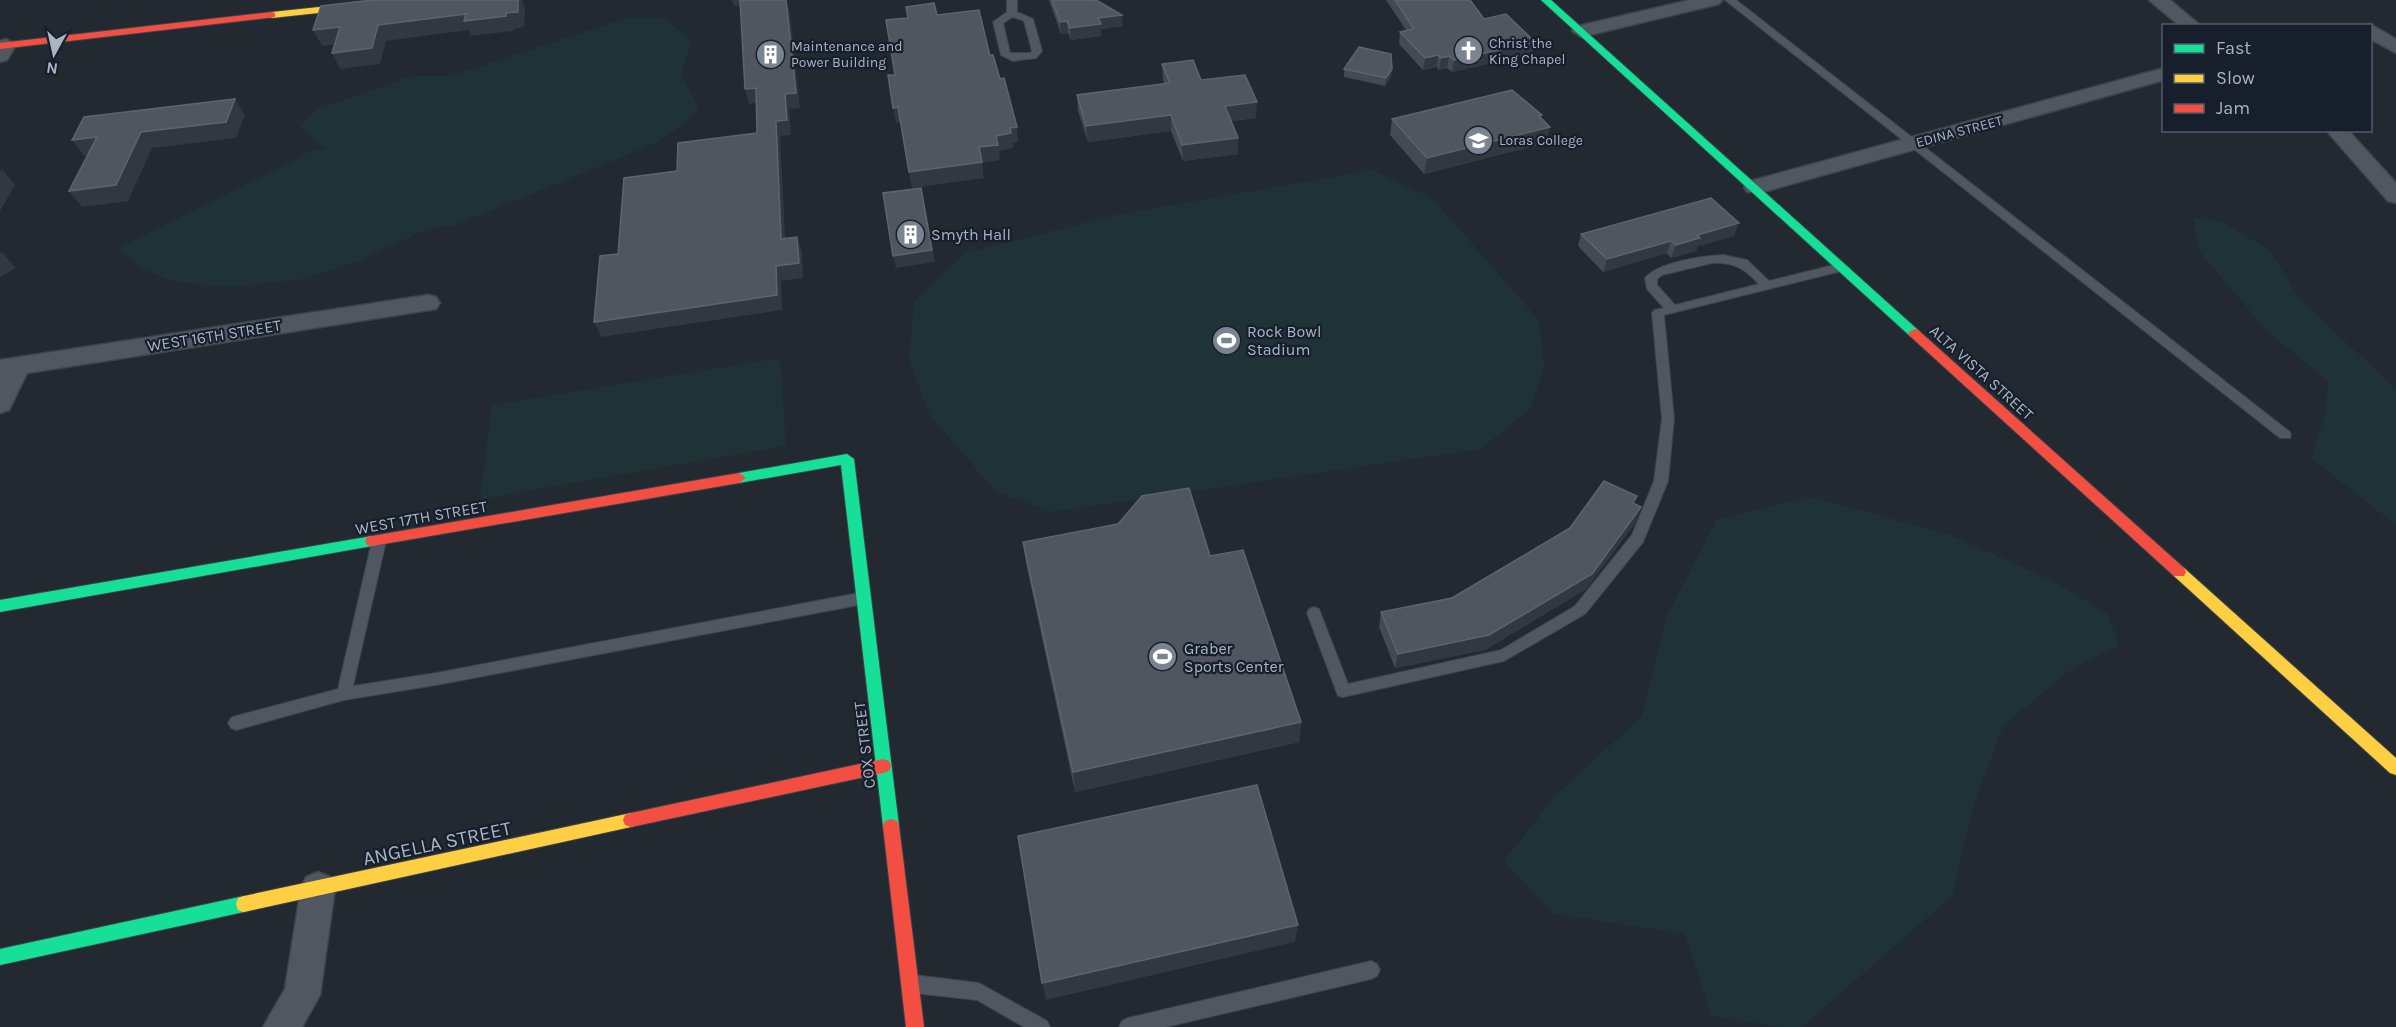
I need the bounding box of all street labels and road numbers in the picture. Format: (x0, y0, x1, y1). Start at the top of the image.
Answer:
street label: EDINA STREET (1914, 112, 2004, 151)
street label: WEST 16TH STREET (146, 316, 282, 355)
street label: ALTA VISTA STREET (1926, 321, 2038, 424)
street label: WEST 17TH STREET (354, 497, 489, 538)
street label: COX STREET (850, 700, 879, 790)
street label: ANGELLA STREET (361, 817, 513, 870)

